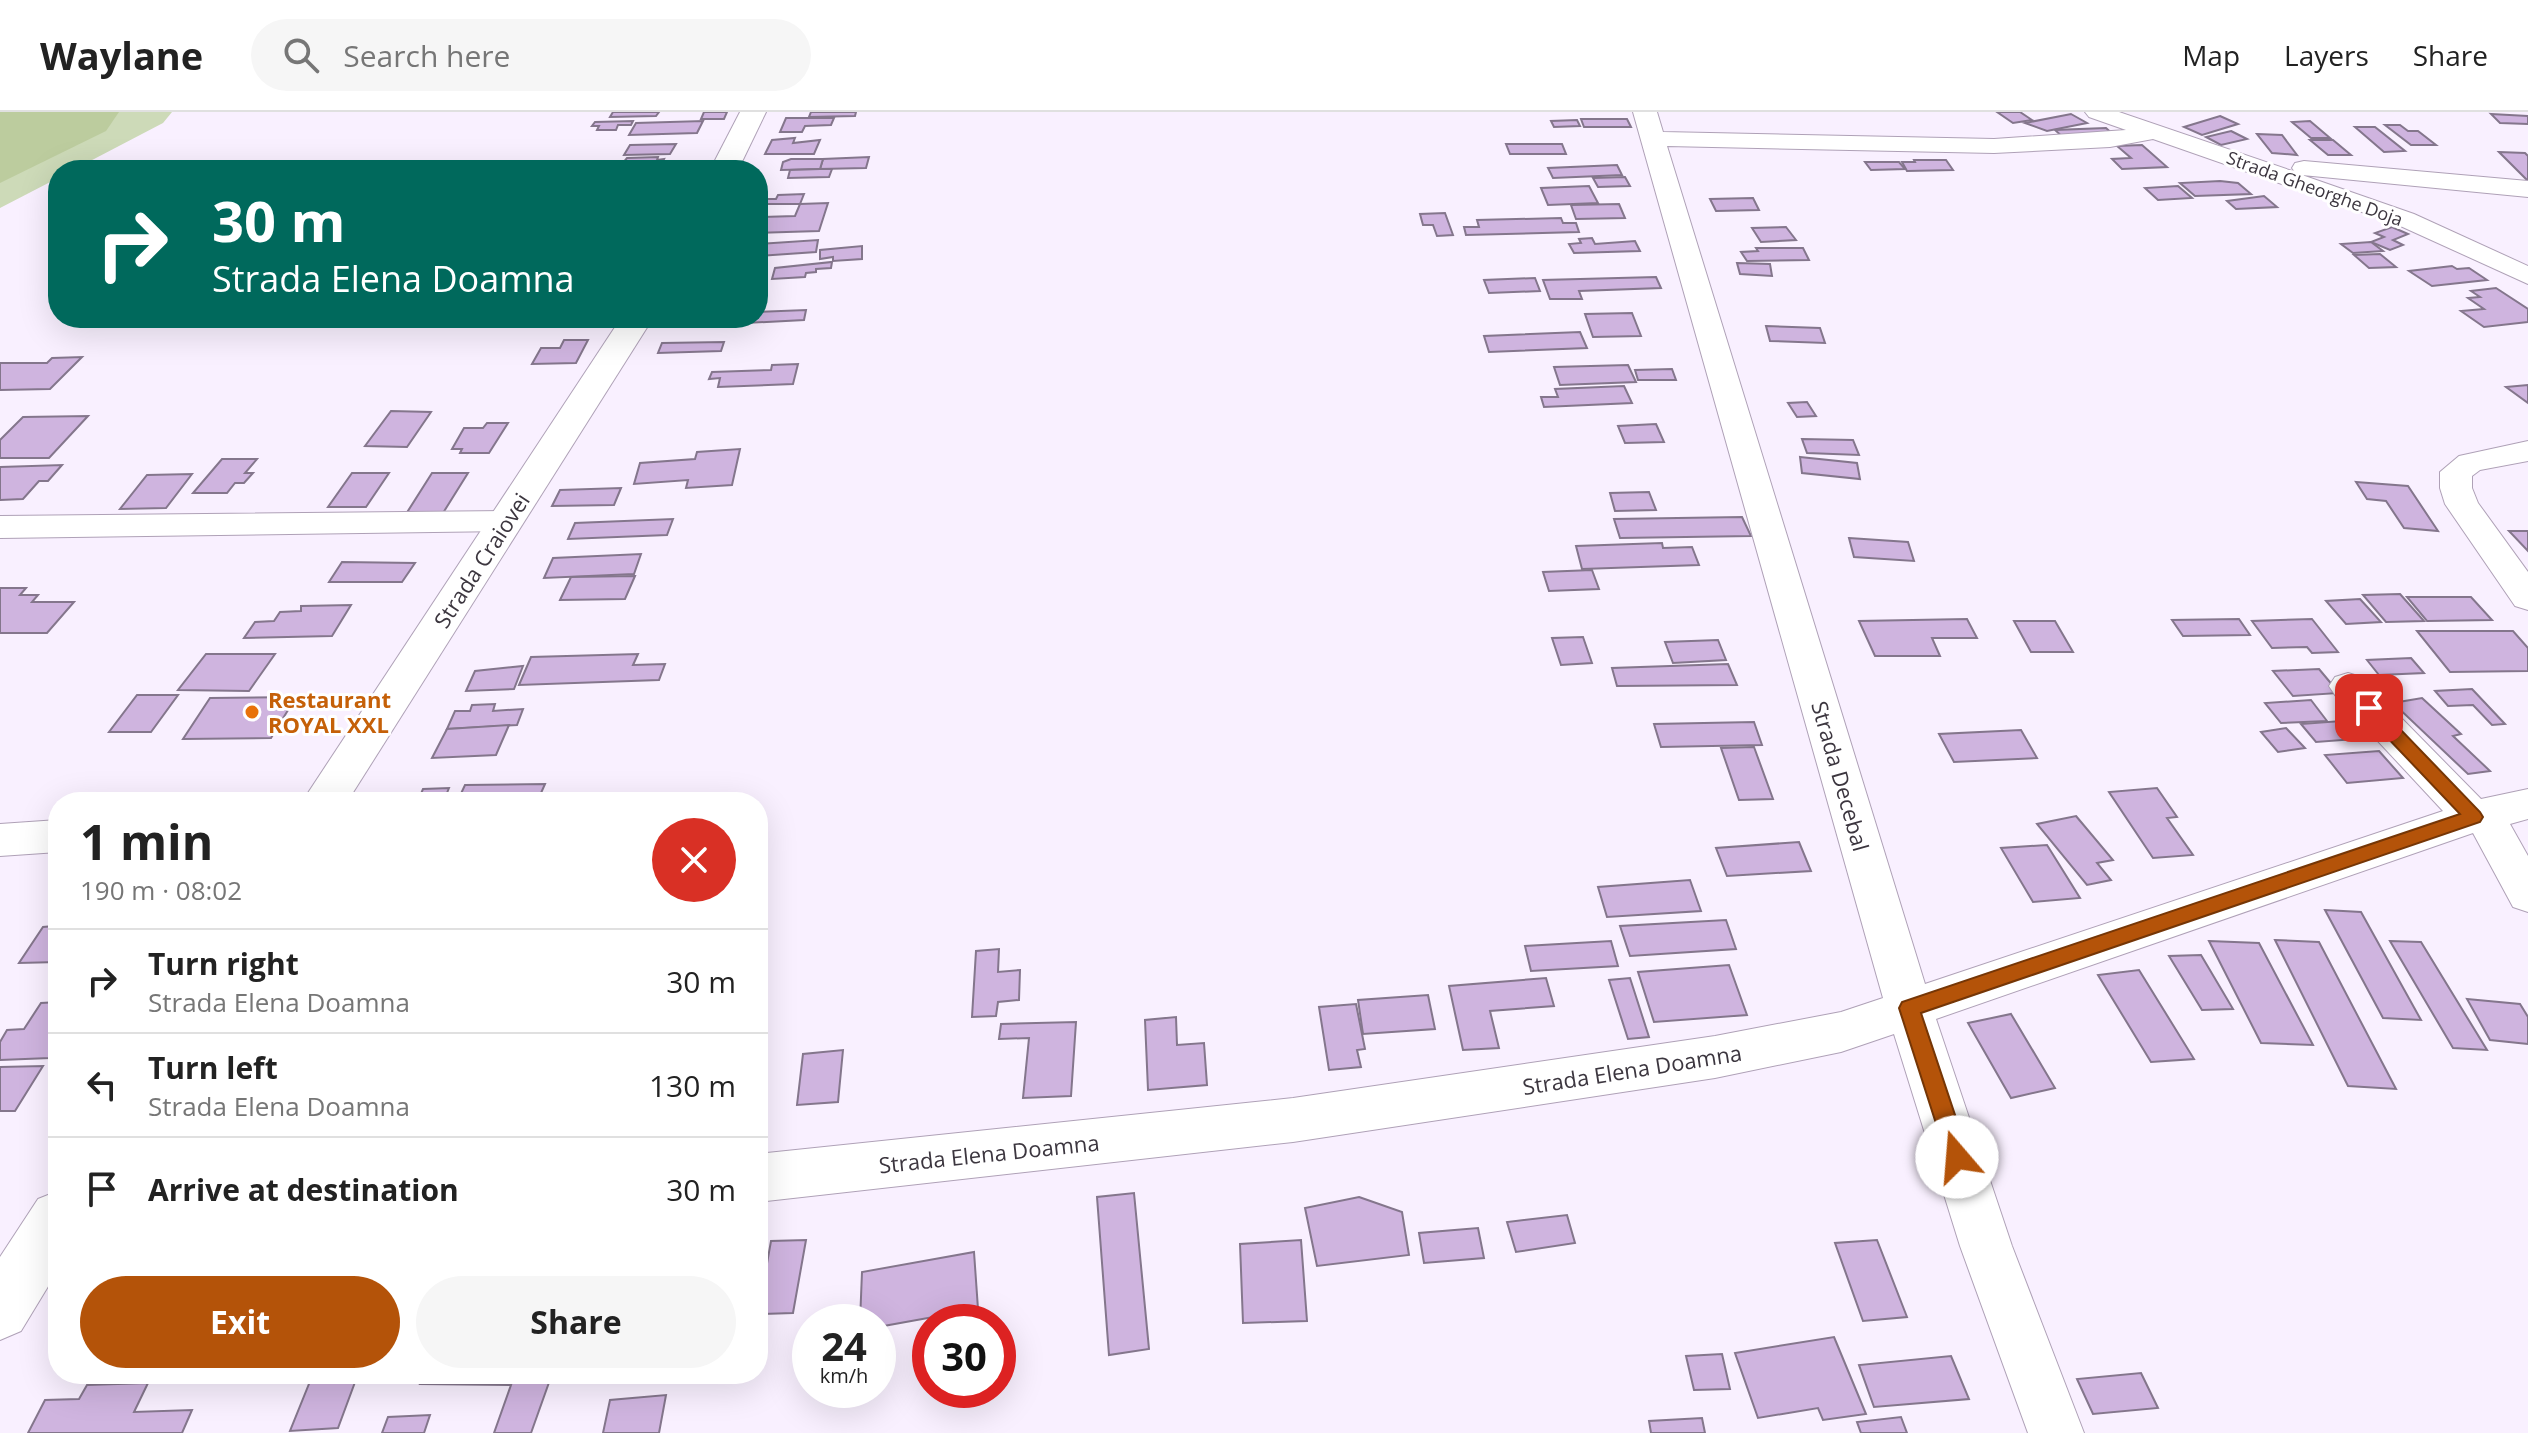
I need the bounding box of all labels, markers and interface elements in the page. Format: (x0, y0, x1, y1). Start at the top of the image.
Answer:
search box (251, 19, 811, 91)
text: Waylane (40, 29, 203, 81)
icon: search (279, 33, 323, 77)
text: Search here (343, 35, 510, 76)
text: Map (2182, 36, 2240, 74)
text: Layers (2284, 36, 2369, 74)
text: Share (2413, 36, 2488, 74)
street label: Strada Gheorghe Doja (2224, 145, 2406, 231)
text: 30 m (212, 182, 346, 258)
icon: right (80, 192, 184, 296)
text: Strada Elena Doamna (212, 254, 575, 303)
street label: Strada Craiovei (426, 487, 536, 633)
pin (2335, 674, 2403, 742)
place label: Restaurant ROYAL XXL (268, 684, 391, 739)
icon: arrive (2347, 686, 2391, 730)
street label: Strada Decebal (1805, 697, 1877, 855)
marker: Restaurant ROYAL XXL (243, 703, 261, 721)
text: 1 min (80, 809, 213, 874)
button: close (652, 818, 736, 902)
text: 190 m · 08:02 (80, 872, 242, 908)
text: Turn right (148, 943, 299, 984)
icon: right (80, 959, 124, 1003)
text: 30 m (666, 961, 736, 1002)
text: Strada Elena Doamna (148, 984, 410, 1020)
street label: Strada Elena Doamna (1520, 1037, 1744, 1101)
text: Turn left (148, 1047, 278, 1088)
icon: left (80, 1063, 124, 1107)
text: 130 m (649, 1065, 736, 1106)
text: Strada Elena Doamna (148, 1088, 410, 1124)
position arrow (1915, 1115, 1999, 1199)
street label: Strada Elena Doamna (877, 1127, 1101, 1179)
icon: arrive (80, 1167, 124, 1211)
text: Arrive at destination (148, 1169, 459, 1210)
text: 30 m (666, 1169, 736, 1210)
button: Exit (80, 1276, 400, 1368)
button: Share (416, 1276, 736, 1368)
speed limit sign: 30 (912, 1304, 1016, 1408)
text: 24 (821, 1318, 867, 1373)
text: km/h (820, 1362, 868, 1389)

